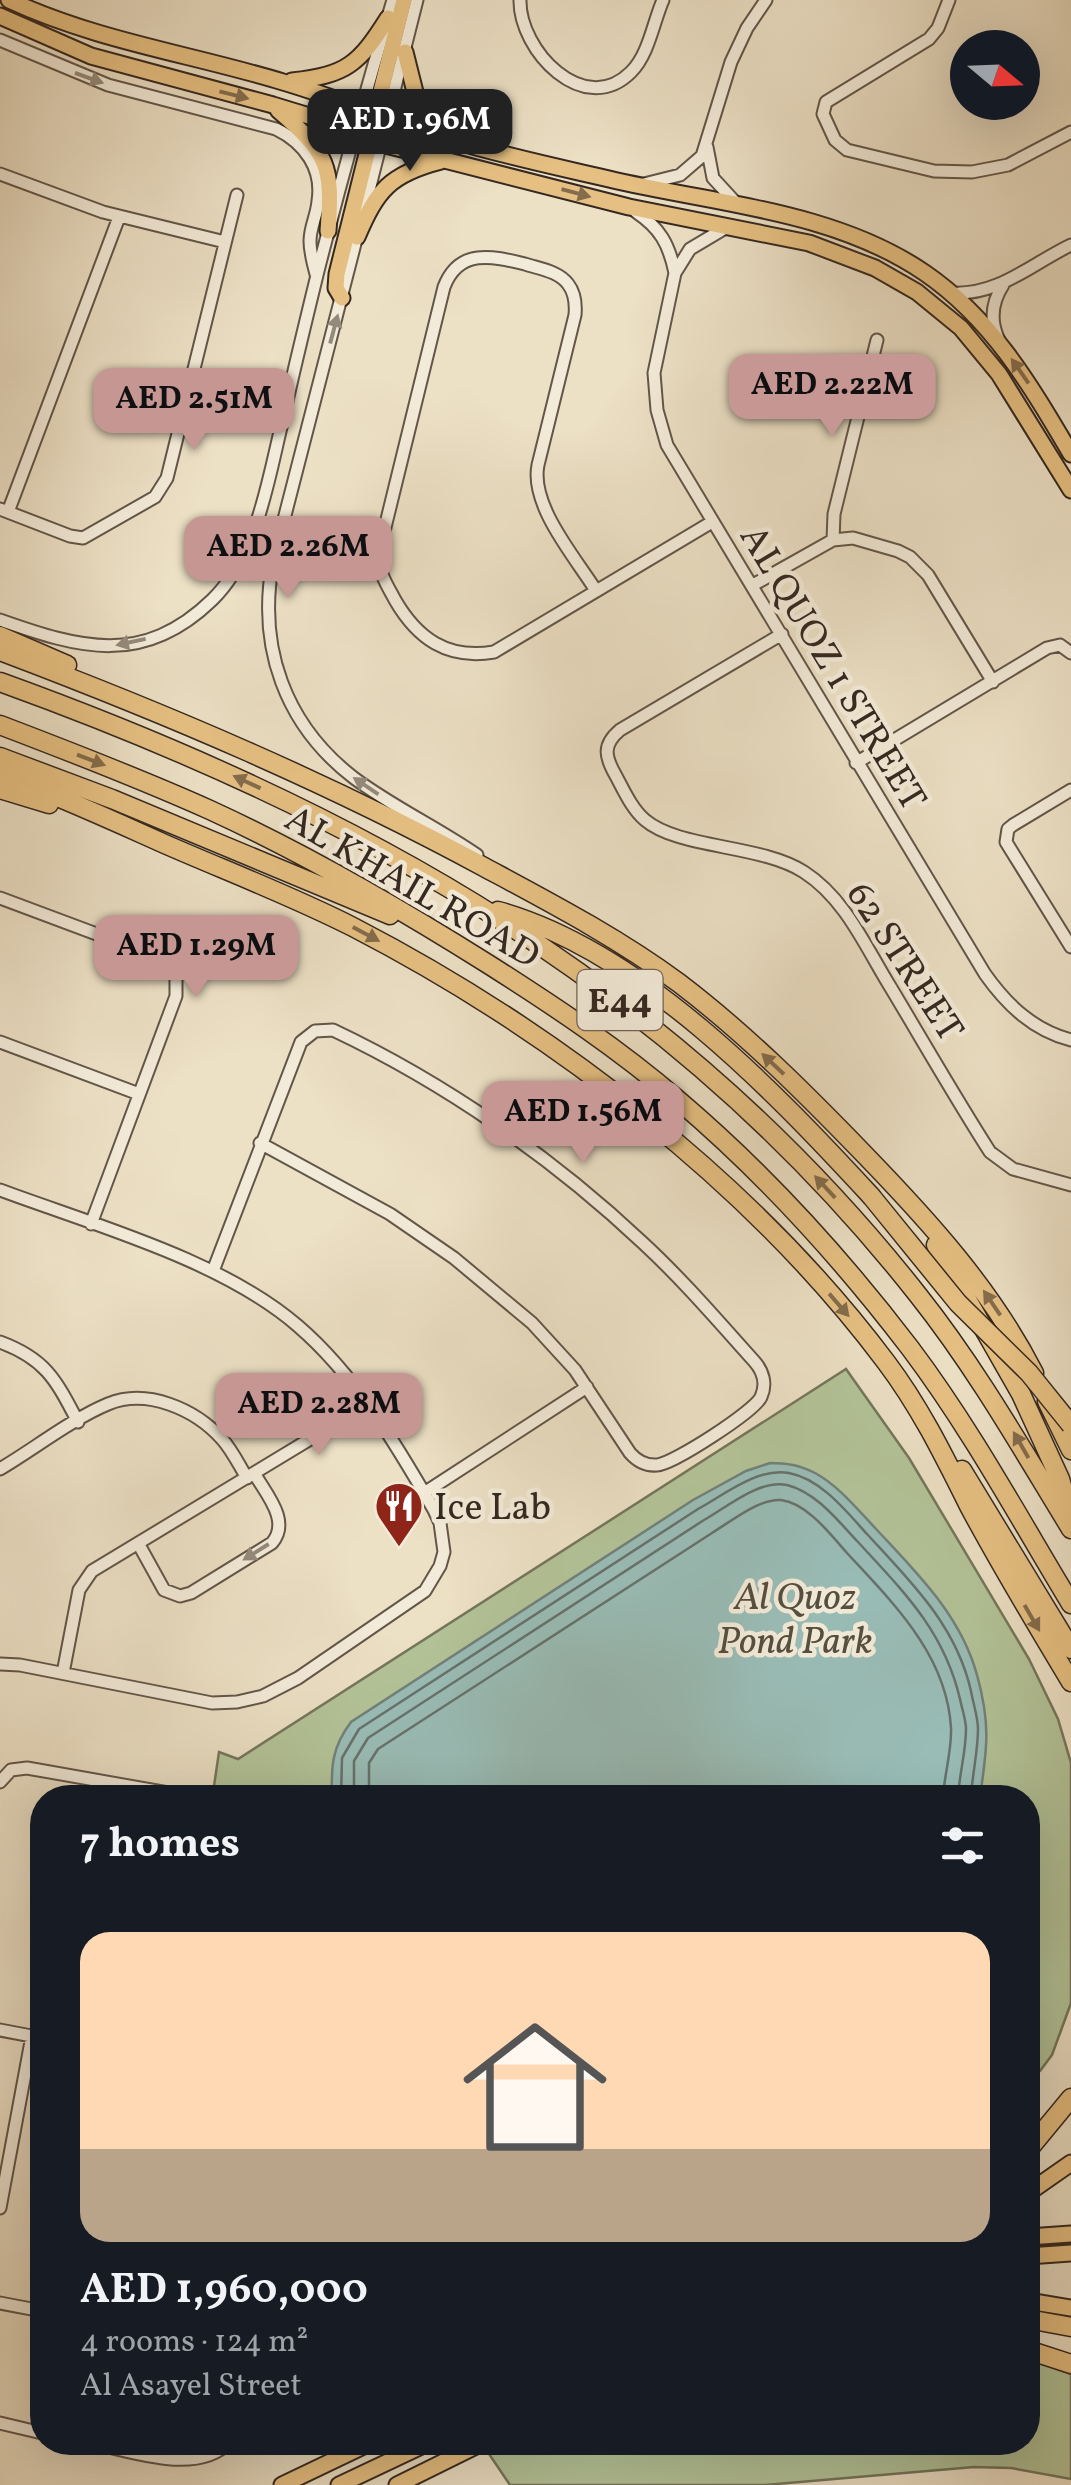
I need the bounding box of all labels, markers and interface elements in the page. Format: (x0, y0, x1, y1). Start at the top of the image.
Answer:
north arrow (950, 30, 1040, 120)
map controls (950, 30, 1040, 120)
one-way arrow (75, 71, 105, 86)
one-way arrow (219, 87, 250, 103)
pin: AED 1.96M (296, 89, 524, 174)
text: AED 1.96M (329, 99, 491, 143)
one-way arrow (561, 185, 592, 201)
one-way arrow (326, 313, 342, 344)
pin: AED 2.22M (718, 354, 946, 439)
one-way arrow (1011, 357, 1030, 384)
text: AED 2.22M (751, 364, 913, 408)
pin: AED 2.51M (80, 368, 308, 453)
text: AED 2.51M (115, 378, 273, 422)
pin: AED 2.26M (174, 516, 402, 601)
street label: AL QUOZ 1 STREET (725, 516, 937, 822)
text: AED 2.26M (206, 526, 370, 570)
one-way arrow (115, 635, 146, 650)
one-way arrow (76, 753, 106, 768)
one-way arrow (233, 774, 262, 790)
one-way arrow (353, 777, 380, 796)
street label: AL KHAIL ROAD (274, 794, 549, 984)
street label: 62 STREET (832, 873, 975, 1053)
pin: AED 1.29M (82, 915, 310, 1000)
text: AED 1.29M (116, 925, 276, 969)
one-way arrow (351, 925, 380, 942)
road number: E44 (578, 970, 662, 1030)
one-way arrow (761, 1053, 785, 1076)
pin: AED 1.56M (469, 1081, 697, 1166)
text: AED 1.56M (504, 1091, 662, 1135)
one-way arrow (814, 1175, 837, 1199)
one-way arrow (983, 1290, 1001, 1317)
one-way arrow (828, 1292, 850, 1317)
pin: AED 2.28M (205, 1373, 433, 1458)
text: AED 2.28M (237, 1383, 401, 1427)
one-way arrow (1012, 1431, 1029, 1460)
restaurant icon: Ice Lab (373, 1480, 425, 1548)
place label: Ice Lab (434, 1483, 551, 1536)
one-way arrow (243, 1543, 270, 1561)
park label: Al Quoz Pond Park (718, 1573, 872, 1670)
one-way arrow (1023, 1603, 1040, 1632)
text: 7 homes (80, 1816, 240, 1875)
icon: filters (935, 1818, 990, 1873)
icon: home (445, 1997, 625, 2177)
text: AED 1,960,000 (80, 2262, 368, 2321)
text: 4 rooms · 124 m² (80, 2321, 308, 2365)
text: Al Asayel Street (80, 2365, 302, 2409)

